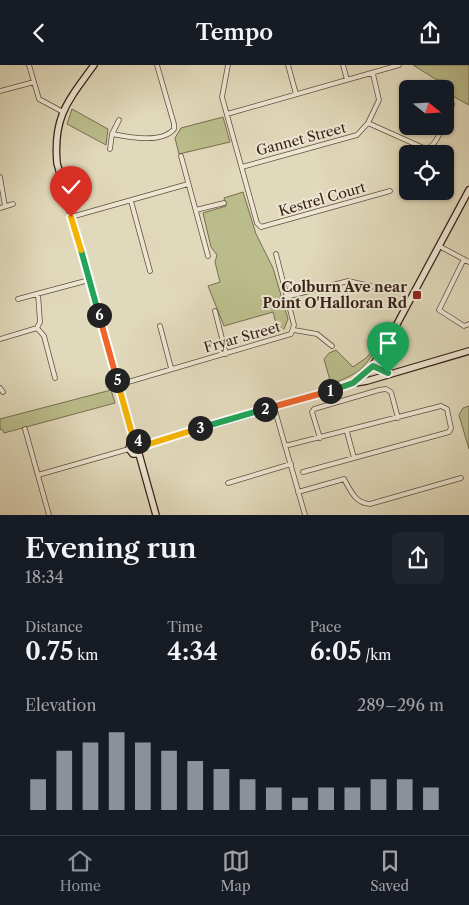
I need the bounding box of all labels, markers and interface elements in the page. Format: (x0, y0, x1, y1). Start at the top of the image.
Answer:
icon: back (25, 19, 53, 47)
text: Tempo (196, 19, 273, 46)
icon: share (416, 19, 444, 47)
north arrow (399, 80, 454, 135)
map controls (399, 80, 454, 200)
street label: Gannet Street (254, 118, 348, 160)
button: locate (399, 145, 454, 200)
pin (50, 166, 92, 217)
icon: check (57, 173, 85, 201)
street label: Kestrel Court (276, 178, 368, 220)
place label: Colburn Ave near Point O'Halloran Rd (263, 278, 408, 312)
marker: Colburn Ave near Point O'Halloran Rd (411, 289, 423, 301)
pin: 6 (86, 303, 112, 327)
text: 6 (95, 306, 104, 324)
street label: Fryar Street (202, 317, 282, 357)
pin (367, 322, 409, 373)
icon: arrive (374, 329, 402, 357)
pin: 5 (104, 367, 130, 393)
text: 5 (114, 371, 121, 389)
pin: 1 (318, 379, 342, 403)
text: 1 (327, 382, 334, 400)
pin: 2 (252, 397, 278, 421)
text: 2 (261, 400, 270, 418)
pin: 3 (188, 415, 212, 441)
text: 3 (197, 419, 204, 437)
pin: 4 (126, 429, 150, 453)
text: 4 (134, 432, 143, 450)
text: Evening run (25, 531, 197, 565)
button: share (392, 532, 444, 584)
text: 18:34 (25, 567, 64, 587)
text: Distance (25, 618, 83, 636)
text: Time (167, 618, 203, 636)
text: Pace (310, 618, 341, 636)
text: 0.75 (25, 636, 73, 667)
text: 4:34 (167, 636, 218, 667)
text: 6:05 (310, 636, 361, 667)
text: km (73, 646, 98, 664)
text: /km (361, 646, 391, 664)
text: Elevation (25, 695, 96, 715)
text: 289–296 m (357, 695, 444, 715)
tab: Home (60, 847, 101, 895)
tab: Map (221, 847, 251, 895)
tab: Saved (370, 847, 409, 895)

